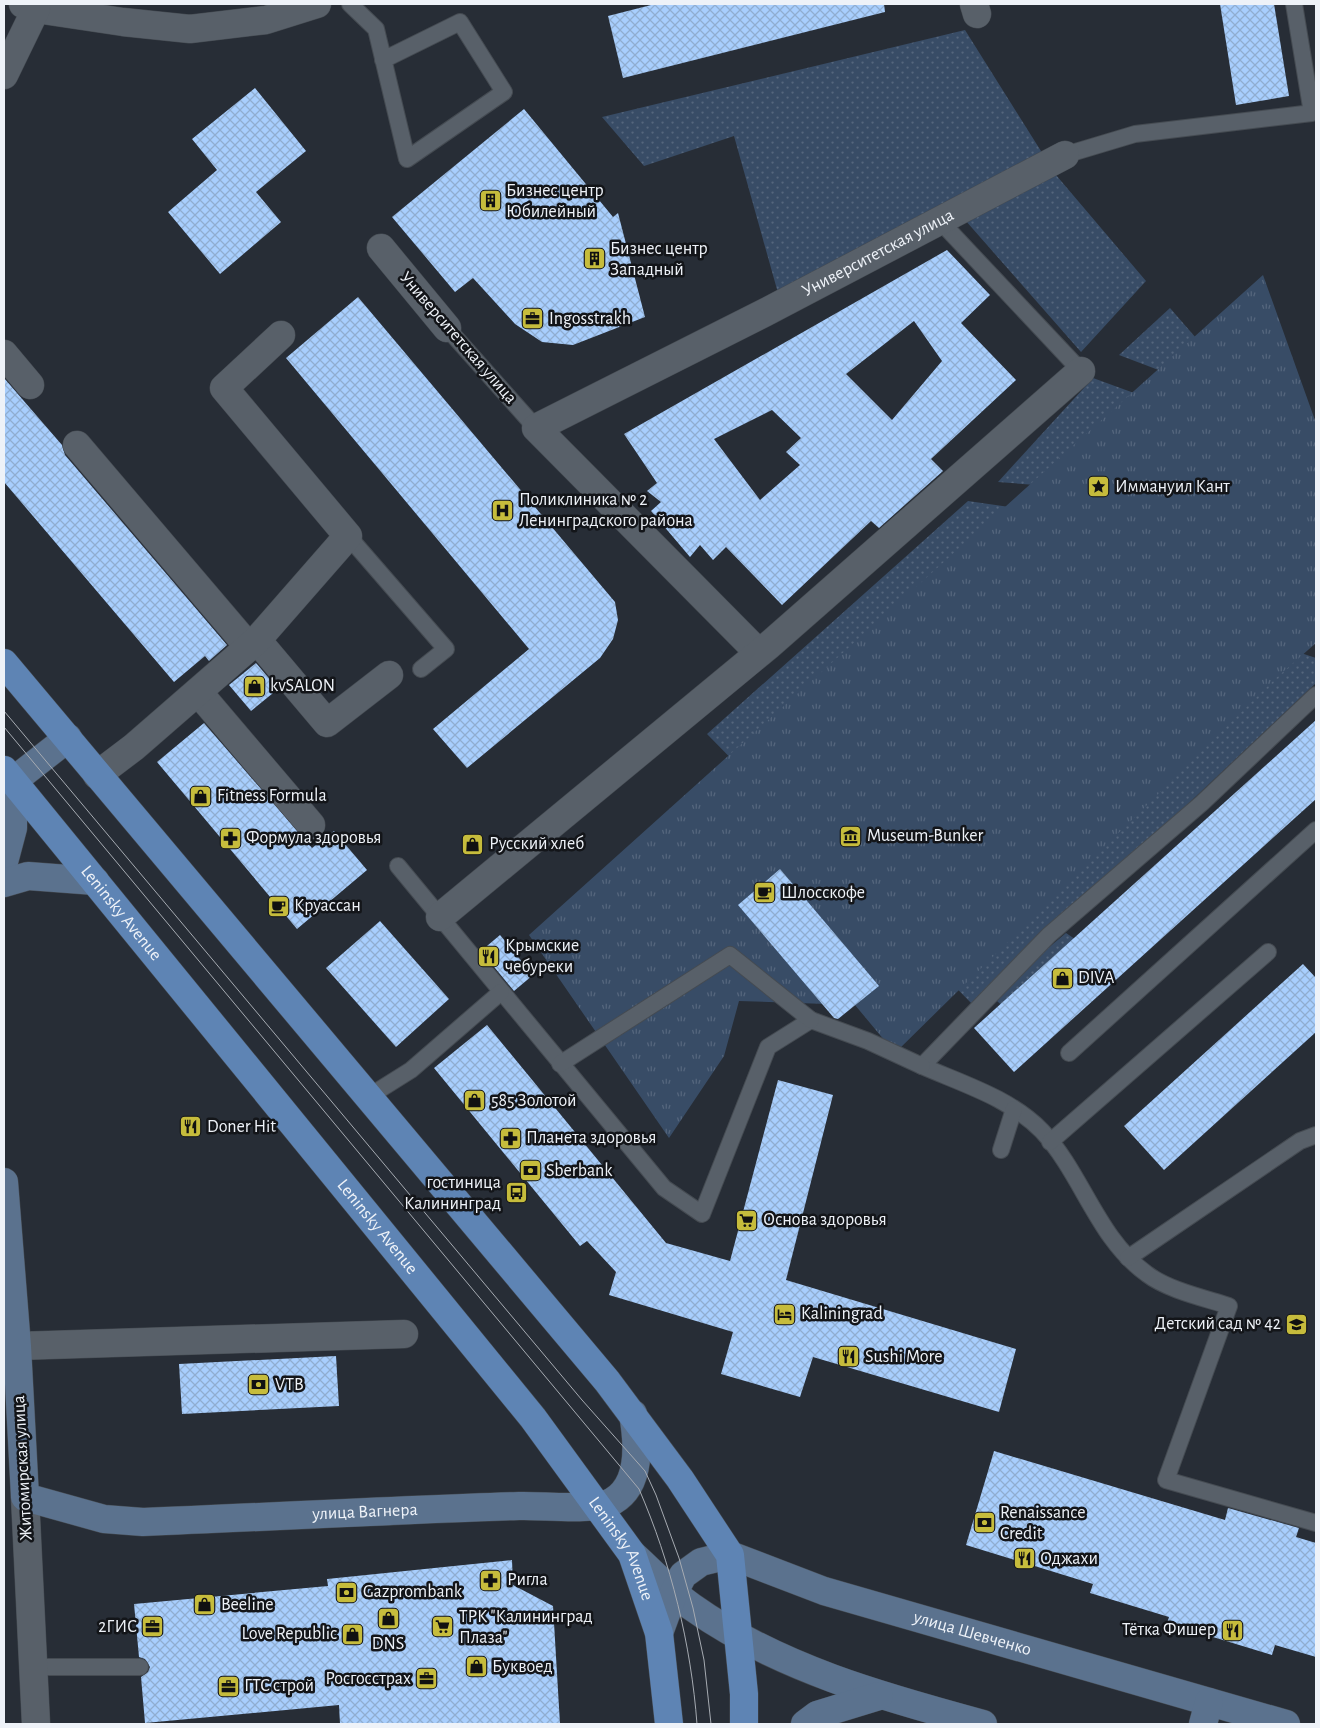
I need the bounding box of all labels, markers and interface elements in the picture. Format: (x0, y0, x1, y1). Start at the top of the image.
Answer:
place label: Бизнес центр Юбилейный (506, 182, 604, 221)
building icon: Бизнес центр Юбилейный (478, 189, 502, 213)
street label: Университетская улица (799, 206, 957, 300)
place label: Бизнес центр Западный (610, 240, 708, 279)
building icon: Бизнес центр Западный (582, 247, 606, 271)
street label: Университетская улица (396, 269, 520, 407)
office icon: Ingosstrakh (521, 307, 545, 331)
place label: Ingosstrakh (549, 310, 631, 328)
place icon: Иммануил Кант (1087, 475, 1111, 499)
place label: Иммануил Кант (1115, 478, 1230, 496)
place label: Поликлиника № 2 Ленинградского района (519, 491, 693, 530)
hospital icon: Поликлиника № 2 Ленинградского района (491, 498, 515, 522)
shop icon: kvSALON (242, 674, 266, 698)
place label: kvSALON (270, 677, 335, 695)
shop icon: Fitness Formula (189, 784, 213, 808)
place label: Fitness Formula (217, 787, 327, 805)
museum icon: Museum-Bunker (839, 824, 863, 848)
pharmacy icon: Формула здоровья (218, 826, 242, 850)
place label: Museum-Bunker (867, 827, 984, 845)
place label: Формула здоровья (246, 829, 382, 847)
shop icon: Русский хлеб (461, 832, 485, 856)
place label: Русский хлеб (489, 834, 584, 853)
street label: Leninsky Avenue (77, 862, 165, 964)
cafe icon: Шлосскофе (753, 881, 777, 905)
place label: Шлосскофе (781, 884, 865, 902)
cafe icon: Круассан (266, 894, 290, 918)
place label: Круассан (294, 897, 361, 915)
place label: Крымские чебуреки (505, 937, 579, 976)
restaurant icon: Крымские чебуреки (477, 944, 501, 968)
shop icon: DIVA (1050, 966, 1074, 990)
place label: DIVA (1078, 969, 1115, 987)
shop icon: 585 Золотой (463, 1089, 487, 1113)
place label: 585 Золотой (491, 1092, 577, 1110)
restaurant icon: Doner Hit (179, 1115, 203, 1139)
place label: Doner Hit (207, 1118, 276, 1136)
pharmacy icon: Планета здоровья (498, 1126, 522, 1150)
place label: Планета здоровья (526, 1129, 657, 1147)
bank icon: Sberbank (518, 1159, 542, 1183)
place label: Sberbank (546, 1162, 613, 1180)
place label: гостиница Калининград (404, 1174, 501, 1213)
street label: Leninsky Avenue (333, 1176, 421, 1278)
bus stop icon: гостиница Калининград (505, 1181, 529, 1205)
supermarket icon: Основа здоровья (735, 1208, 759, 1232)
place label: Основа здоровья (763, 1211, 887, 1229)
hotel icon: Kaliningrad (773, 1302, 797, 1326)
place label: Kaliningrad (801, 1305, 883, 1323)
school or university icon: Детский сад № 42 (1285, 1312, 1309, 1336)
place label: Детский сад № 42 (1155, 1315, 1281, 1333)
restaurant icon: Sushi More (837, 1345, 861, 1369)
place label: Sushi More (865, 1348, 943, 1366)
bank icon: VTB (247, 1373, 271, 1397)
place label: VTB (275, 1376, 304, 1394)
street label: Житомирская улица (10, 1395, 36, 1541)
street label: Leninsky Avenue (585, 1494, 656, 1603)
street label: улица Вагнера (311, 1501, 418, 1524)
place label: Renaissance Credit (1000, 1504, 1086, 1543)
bank icon: Renaissance Credit (972, 1511, 996, 1535)
restaurant icon: Оджахи (1012, 1547, 1036, 1571)
place label: Оджахи (1040, 1550, 1098, 1568)
pharmacy icon: Ригла (479, 1568, 503, 1592)
place label: Ригла (507, 1571, 548, 1589)
bank icon: Gazprombank (335, 1580, 359, 1604)
place label: Gazprombank (363, 1583, 463, 1601)
shop icon: Beeline (193, 1593, 217, 1617)
place label: Beeline (221, 1596, 273, 1614)
shop icon: DNS (376, 1607, 400, 1631)
place label: ТРК "Калининград Плаза" (459, 1608, 593, 1647)
street label: улица Шевченко (910, 1608, 1033, 1659)
office icon: 2ГИС (141, 1615, 165, 1639)
supermarket icon: ТРК "Калининград Плаза" (431, 1615, 455, 1639)
place label: 2ГИС (98, 1618, 137, 1636)
restaurant icon: Тётка Фишер (1220, 1618, 1244, 1642)
place label: Тётка Фишер (1122, 1621, 1216, 1639)
shop icon: Love Republic (341, 1622, 365, 1646)
place label: Love Republic (242, 1625, 337, 1643)
place label: DNS (372, 1635, 404, 1653)
shop icon: Буквоед (464, 1655, 488, 1679)
place label: Буквоед (492, 1658, 553, 1676)
office icon: Росгосстрах (415, 1667, 439, 1691)
place label: Росгосстрах (325, 1670, 411, 1688)
office icon: ГТС строй (216, 1674, 240, 1698)
place label: ГТС строй (244, 1677, 314, 1695)

